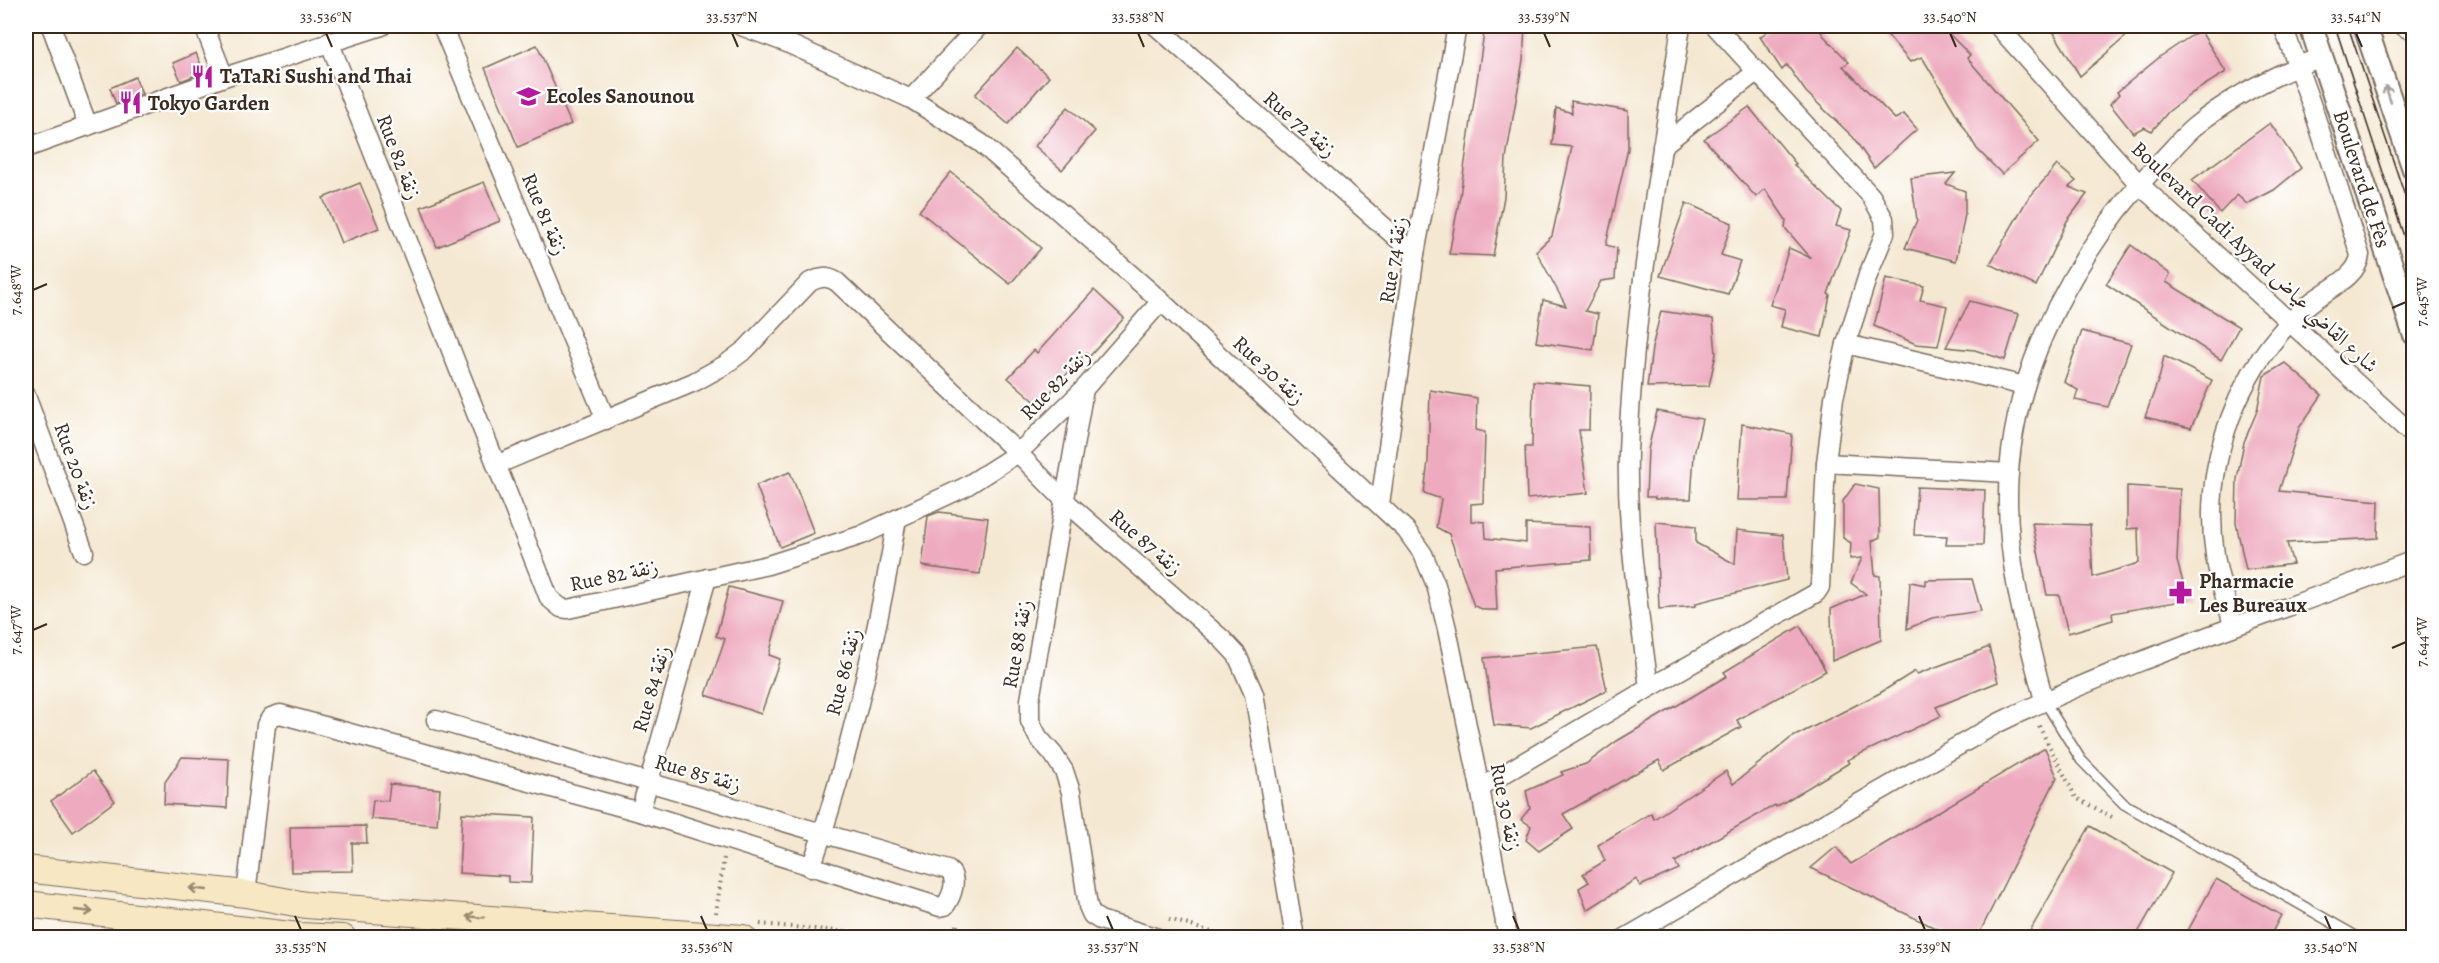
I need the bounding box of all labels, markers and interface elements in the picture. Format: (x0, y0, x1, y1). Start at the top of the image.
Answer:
text: 33.536°N (300, 7, 352, 27)
text: 33.537°N (706, 7, 758, 27)
text: 33.538°N (1112, 7, 1164, 27)
text: 33.539°N (1518, 7, 1570, 27)
text: 33.540°N (1923, 7, 1977, 27)
text: 33.541°N (2331, 7, 2382, 27)
place label: TaTaRi Sushi and Thai (220, 62, 412, 90)
restaurant icon: TaTaRi Sushi and Thai (189, 63, 215, 89)
place label: Ecoles Sanounou (546, 82, 695, 110)
school or university icon: Ecoles Sanounou (515, 83, 541, 109)
street label: Rue 72 زنقة (1257, 84, 1343, 164)
one-way arrow (2382, 85, 2393, 104)
place label: Tokyo Garden (148, 89, 270, 117)
restaurant icon: Tokyo Garden (117, 90, 143, 116)
street label: Boulevard de Fès (2327, 107, 2397, 251)
street label: Rue 82 زنقة (370, 110, 428, 204)
street label: Boulevard Cadi Ayyad شارع القاضي عياض (2121, 135, 2385, 384)
street label: Rue 81 زنقة (515, 169, 575, 259)
street label: Rue 74 زنقة (1372, 214, 1414, 306)
text: 7.648°W (6, 265, 26, 315)
text: 7.645°W (2412, 277, 2432, 327)
street label: Rue 30 زنقة (1227, 329, 1311, 411)
street label: Rue 82 زنقة (1014, 342, 1096, 426)
street label: Rue 20 زنقة (47, 419, 105, 513)
street label: Rue 87 زنقة (1103, 502, 1189, 582)
street label: Rue 82 زنقة (567, 552, 661, 598)
place label: Pharmacie Les Bureaux (2199, 567, 2307, 619)
pharmacy icon: Pharmacie Les Bureaux (2168, 580, 2194, 606)
street label: Rue 88 زنقة (995, 597, 1039, 691)
text: 7.647°W (6, 605, 26, 655)
text: 7.644°W (2412, 617, 2432, 667)
street label: Rue 86 زنقة (819, 625, 867, 719)
street label: Rue 84 زنقة (625, 642, 677, 736)
street label: Rue 85 زنقة (651, 747, 745, 799)
street label: Rue 30 زنقة (1484, 760, 1528, 854)
one-way arrow (189, 883, 208, 894)
one-way arrow (73, 906, 93, 917)
one-way arrow (466, 912, 486, 923)
text: 33.535°N (275, 937, 327, 957)
text: 33.536°N (681, 937, 733, 957)
text: 33.537°N (1087, 937, 1139, 957)
text: 33.538°N (1493, 937, 1545, 957)
text: 33.539°N (1899, 937, 1951, 957)
text: 33.540°N (2304, 937, 2358, 957)

